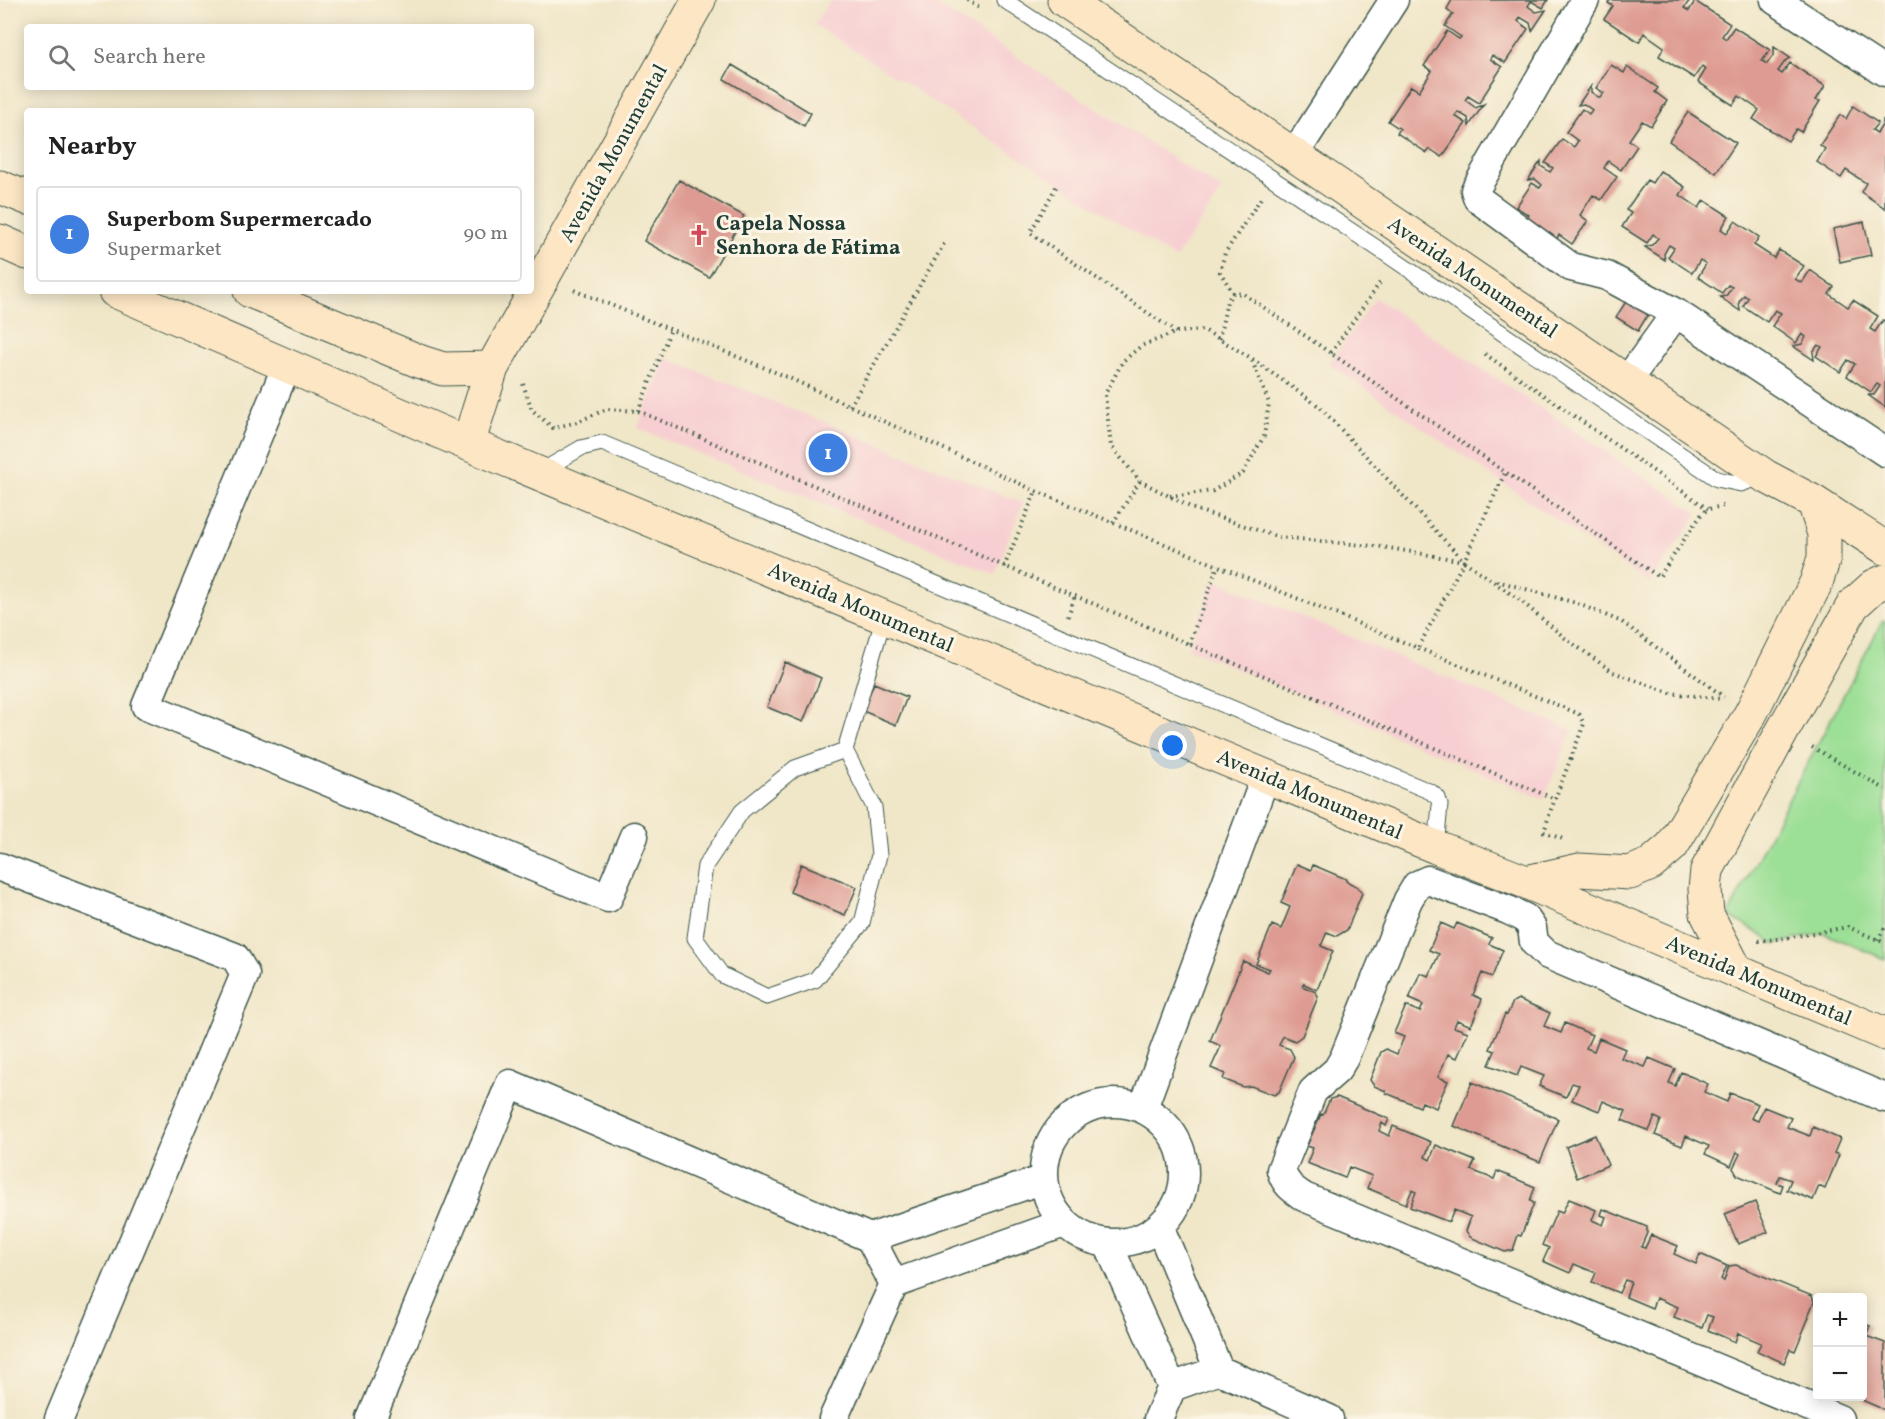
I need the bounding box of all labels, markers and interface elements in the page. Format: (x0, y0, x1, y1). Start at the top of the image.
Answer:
search box (24, 24, 534, 90)
icon: search (45, 41, 78, 74)
text: Search here (93, 42, 206, 73)
street label: Avenida Monumental (553, 59, 675, 248)
text: Nearby (48, 129, 137, 165)
text: Superbom Supermercado (107, 205, 372, 236)
place label: Capela Nossa Senhora de Fátima (716, 210, 900, 263)
street label: Avenida Monumental (1381, 210, 1563, 346)
text: 1 (65, 220, 74, 248)
text: 90 m (464, 220, 508, 248)
church icon: Capela Nossa Senhora de Fátima (687, 223, 711, 247)
text: Supermarket (107, 236, 222, 264)
pin: 1 (808, 430, 848, 476)
street label: Avenida Monumental (763, 556, 958, 661)
your location (1158, 731, 1187, 760)
street label: Avenida Monumental (1212, 743, 1407, 848)
street label: Avenida Monumental (1661, 929, 1856, 1034)
map controls (1813, 1293, 1867, 1401)
button: + (1813, 1293, 1867, 1347)
button: − (1813, 1347, 1867, 1401)

